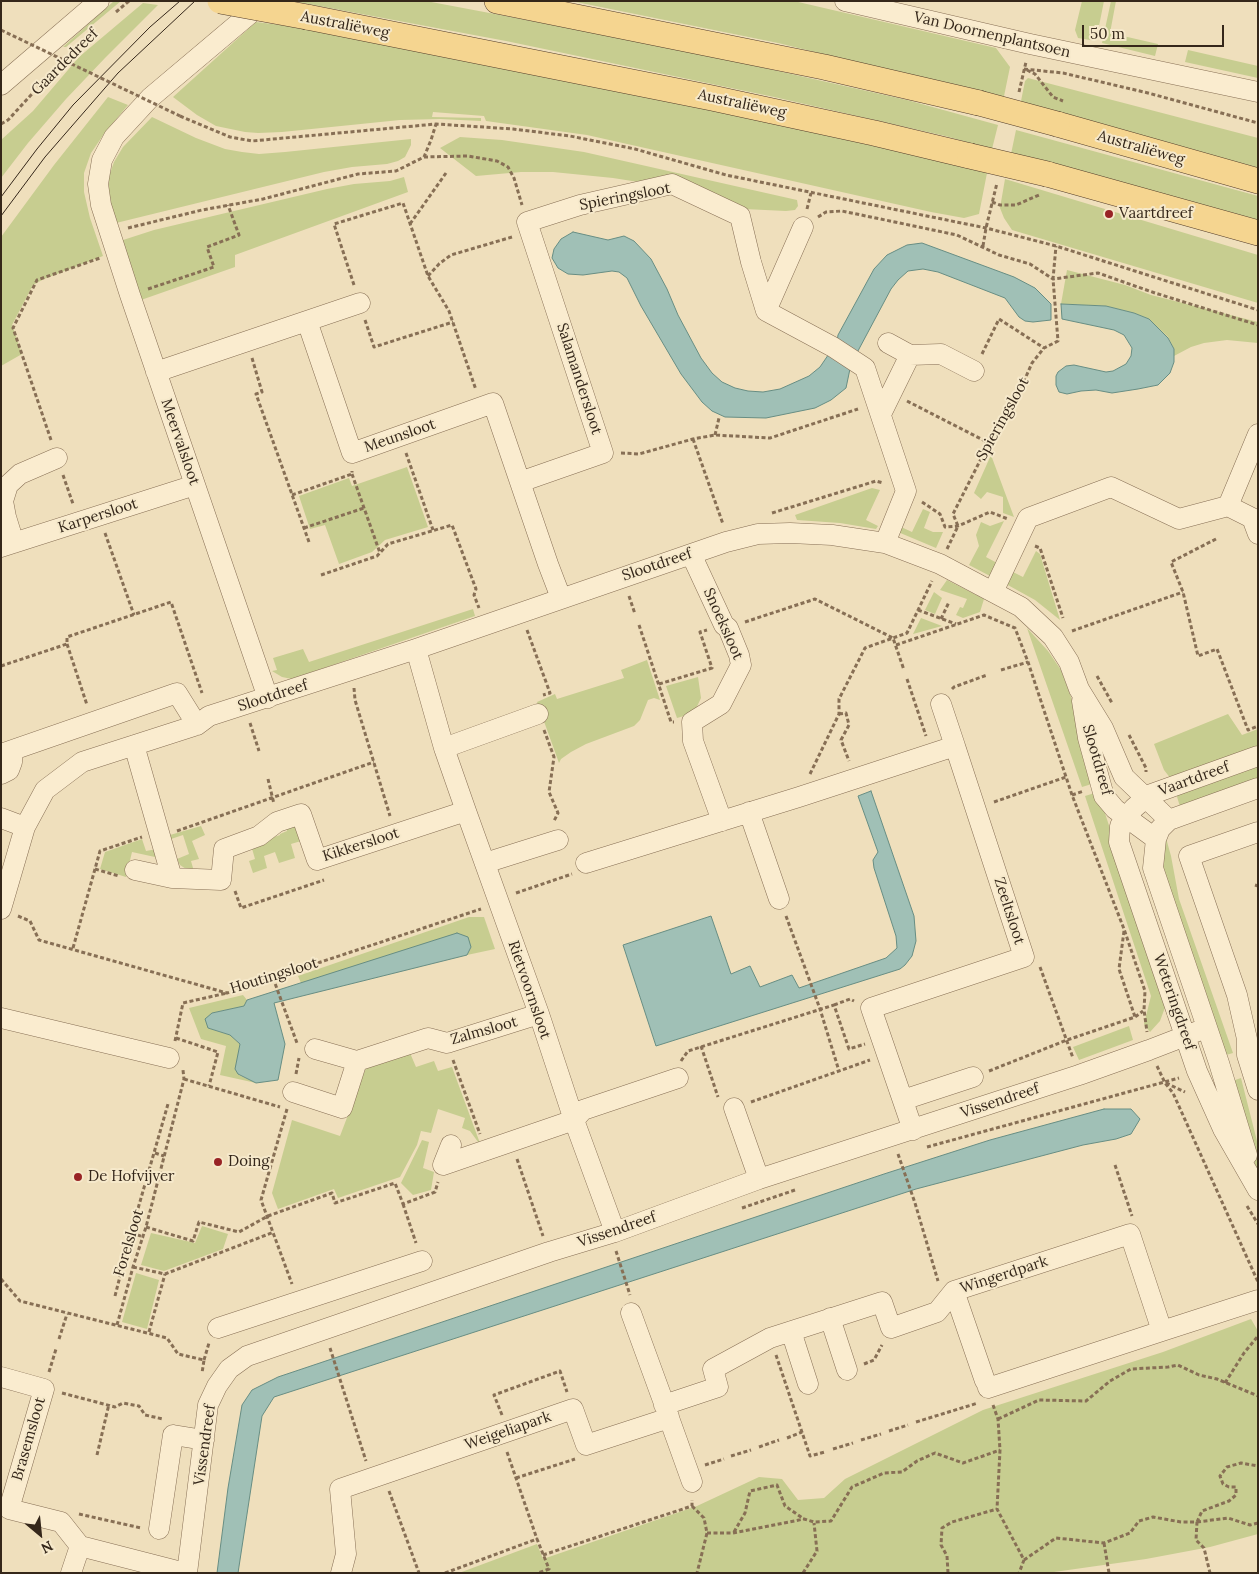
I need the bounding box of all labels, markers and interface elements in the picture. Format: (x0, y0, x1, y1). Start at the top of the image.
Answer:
street label: Australiëweg (299, 8, 391, 42)
street label: Van Doornenplantsoen (912, 8, 1072, 62)
scale bar (1084, 15, 1226, 47)
text: 50 m (1090, 24, 1125, 43)
street label: Gaardedreef (28, 25, 102, 99)
street label: Australiëweg (696, 86, 788, 122)
street label: Australiëweg (1095, 127, 1187, 169)
street label: Spieringsloot (578, 179, 672, 215)
place label: Vaartdreef (1119, 205, 1193, 223)
marker: Vaartdreef (1103, 208, 1115, 220)
street label: Salamandersloot (552, 321, 606, 437)
street label: Spieringsloot (973, 374, 1033, 464)
street label: Meervalsloot (157, 396, 203, 488)
street label: Meunsloot (362, 415, 438, 457)
street label: Karpersloot (56, 495, 140, 537)
street label: Slootdreef (620, 545, 694, 585)
street label: Snoeksloot (699, 585, 747, 663)
street label: Slootdreef (236, 676, 310, 716)
street label: Slootdreef (1078, 723, 1116, 797)
street label: Vaartdreef (1156, 758, 1232, 800)
street label: Kikkersloot (320, 824, 402, 866)
street label: Zeeltsloot (990, 875, 1028, 947)
street label: Rietvoornsloot (504, 938, 554, 1042)
street label: Weteringdreef (1149, 951, 1199, 1053)
street label: Houtingsloot (228, 954, 320, 998)
street label: Zalmsloot (448, 1013, 520, 1049)
street label: Vissendreef (958, 1080, 1042, 1122)
place label: Doing (228, 1153, 270, 1171)
marker: Doing (212, 1156, 224, 1168)
place label: De Hofvijver (88, 1168, 175, 1186)
marker: De Hofvijver (72, 1171, 84, 1183)
street label: Forelsloot (110, 1207, 148, 1279)
street label: Vissendreef (576, 1208, 658, 1252)
street label: Wingerdpark (958, 1252, 1050, 1298)
street label: Brasemsloot (8, 1395, 50, 1483)
street label: Vissendreef (190, 1403, 220, 1487)
street label: Weigeliapark (462, 1408, 554, 1454)
north arrow (15, 1509, 65, 1559)
text: N (38, 1537, 56, 1558)

